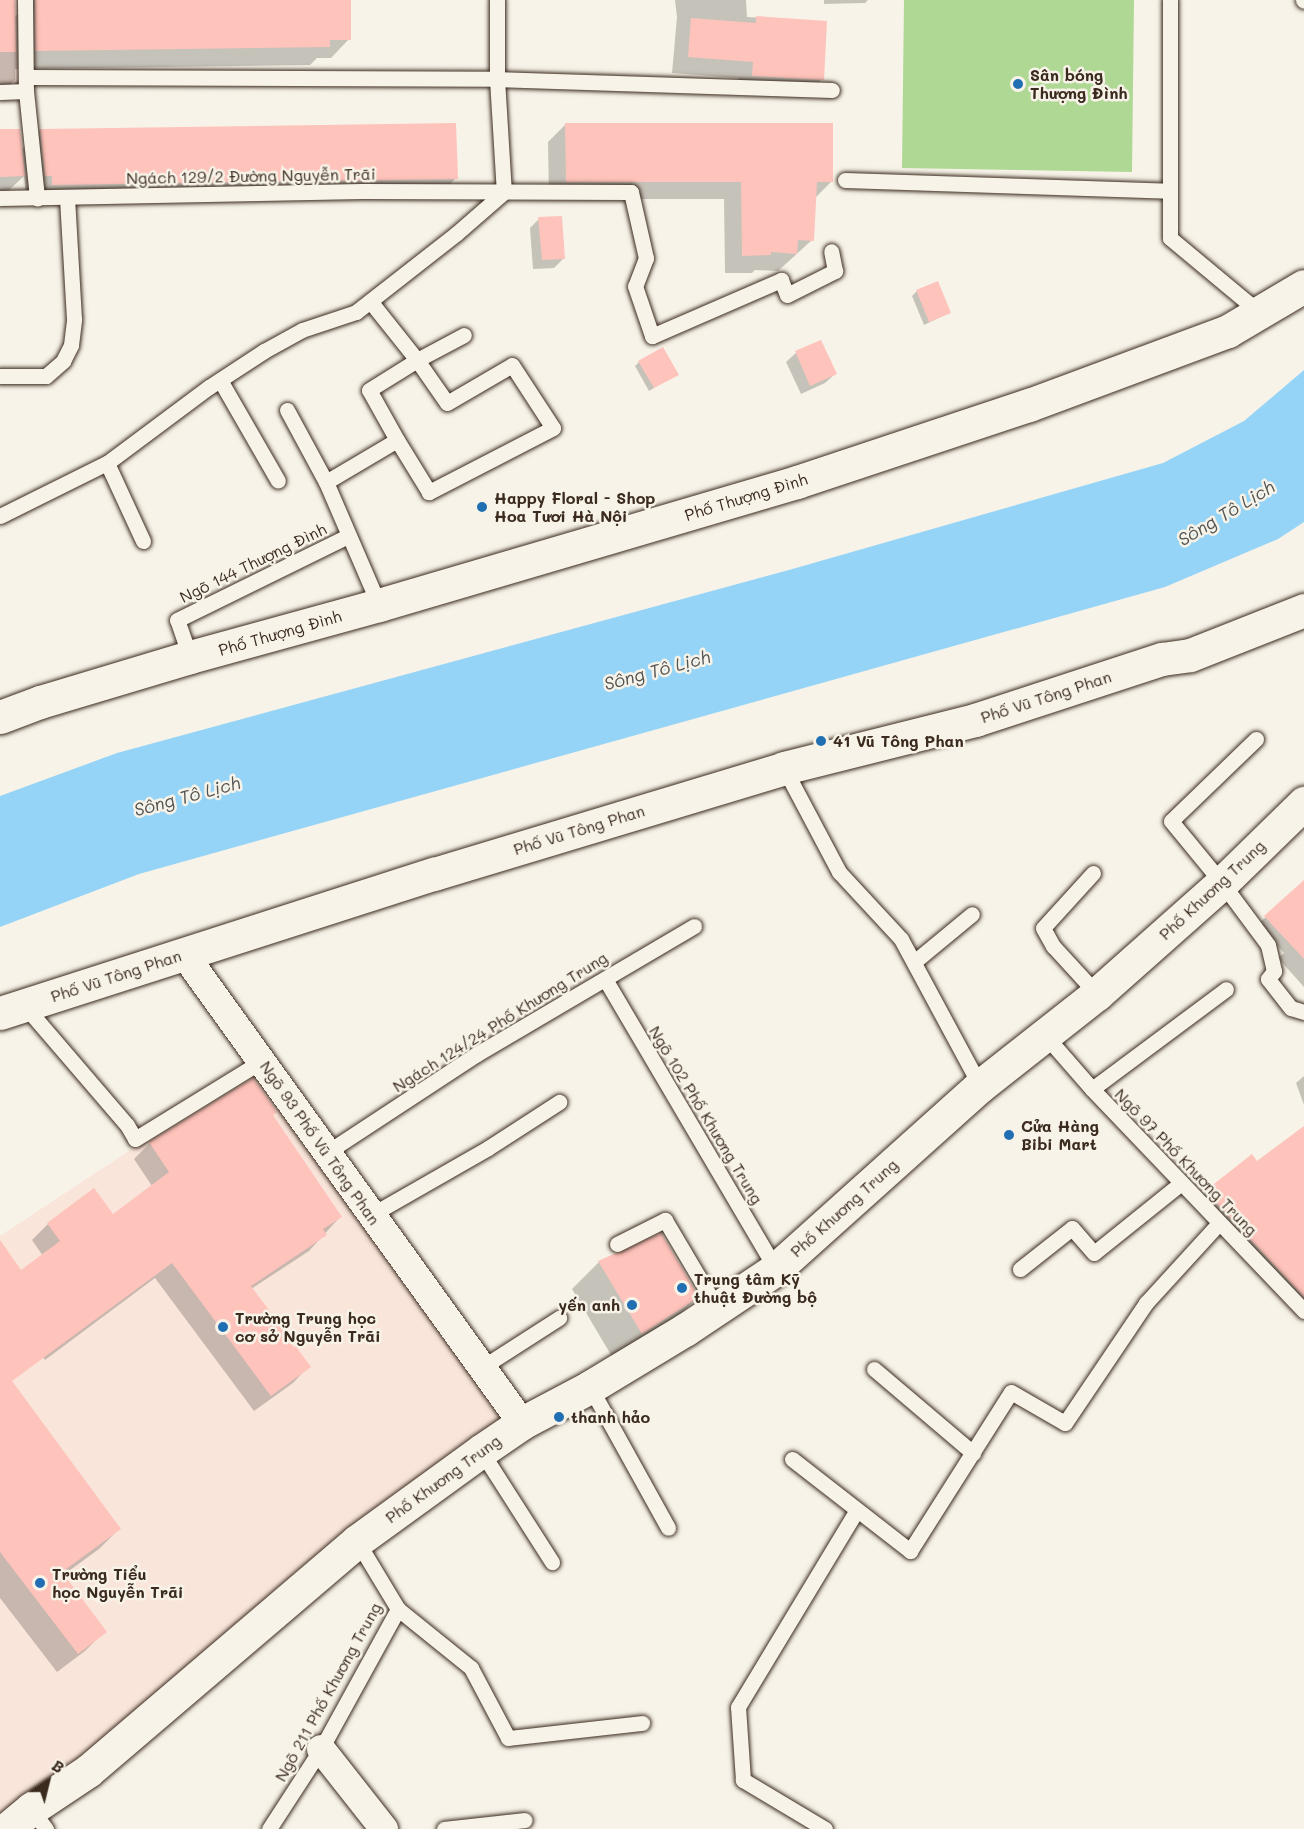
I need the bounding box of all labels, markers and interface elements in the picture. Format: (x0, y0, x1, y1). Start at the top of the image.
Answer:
place label: Sân bóng Thượng Đình (1030, 65, 1128, 103)
marker: Sân bóng Thượng Đình (1011, 77, 1025, 91)
street label: Ngách 129/2 Đường Nguyễn Trãi (126, 164, 376, 188)
street label: Phố Thượng Đình (682, 469, 810, 525)
water label: Sông Tô Lịch (1174, 476, 1278, 550)
place label: Happy Floral - Shop Hoa Tươi Hà Nội (494, 488, 655, 526)
marker: Happy Floral - Shop Hoa Tươi Hà Nội (475, 500, 489, 514)
street label: Ngõ 144 Thượng Đình (177, 519, 329, 607)
street label: Phố Thượng Đình (216, 606, 344, 660)
water label: Sông Tô Lịch (601, 645, 713, 695)
street label: Phố Vũ Tông Phan (978, 667, 1114, 727)
place label: 41 Vũ Tông Phan (833, 731, 964, 751)
marker: 41 Vũ Tông Phan (814, 734, 828, 748)
water label: Sông Tô Lịch (131, 771, 243, 821)
street label: Phố Vũ Tông Phan (511, 801, 647, 859)
street label: Phố Khương Trung (1155, 836, 1269, 944)
street label: Phố Vũ Tông Phan (48, 946, 184, 1006)
street label: Ngách 124/24 Phố Khương Trung (389, 948, 611, 1096)
street label: Ngõ 102 Phố Khương Trung (645, 1023, 767, 1207)
street label: Ngõ 93 Phố Vũ Tông Phan (256, 1057, 384, 1229)
street label: Ngõ 97 Phố Khương Trung (1111, 1085, 1261, 1239)
place label: Cửa Hàng Bibi Mart (1021, 1116, 1099, 1154)
marker: Cửa Hàng Bibi Mart (1002, 1128, 1016, 1142)
street label: Phố Khương Trung (786, 1155, 902, 1261)
place label: Trung tâm Kỹ thuật Đường bộ (694, 1269, 817, 1307)
marker: Trung tâm Kỹ thuật Đường bộ (675, 1281, 689, 1295)
place label: yến anh (559, 1295, 620, 1315)
marker: yến anh (625, 1298, 639, 1312)
place label: Trường Trung học cơ sở Nguyễn Trãi (235, 1308, 381, 1346)
marker: Trường Trung học cơ sở Nguyễn Trãi (216, 1320, 230, 1334)
place label: thanh hảo (571, 1407, 650, 1427)
marker: thanh hảo (552, 1410, 566, 1424)
street label: Phố Khương Trung (382, 1431, 504, 1527)
place label: Trường Tiểu học Nguyễn Trãi (52, 1564, 183, 1602)
marker: Trường Tiểu học Nguyễn Trãi (33, 1576, 47, 1590)
street label: Ngõ 211 Phố Khương Trung (271, 1599, 385, 1785)
north arrow (18, 1751, 78, 1811)
text: B (48, 1754, 69, 1778)

